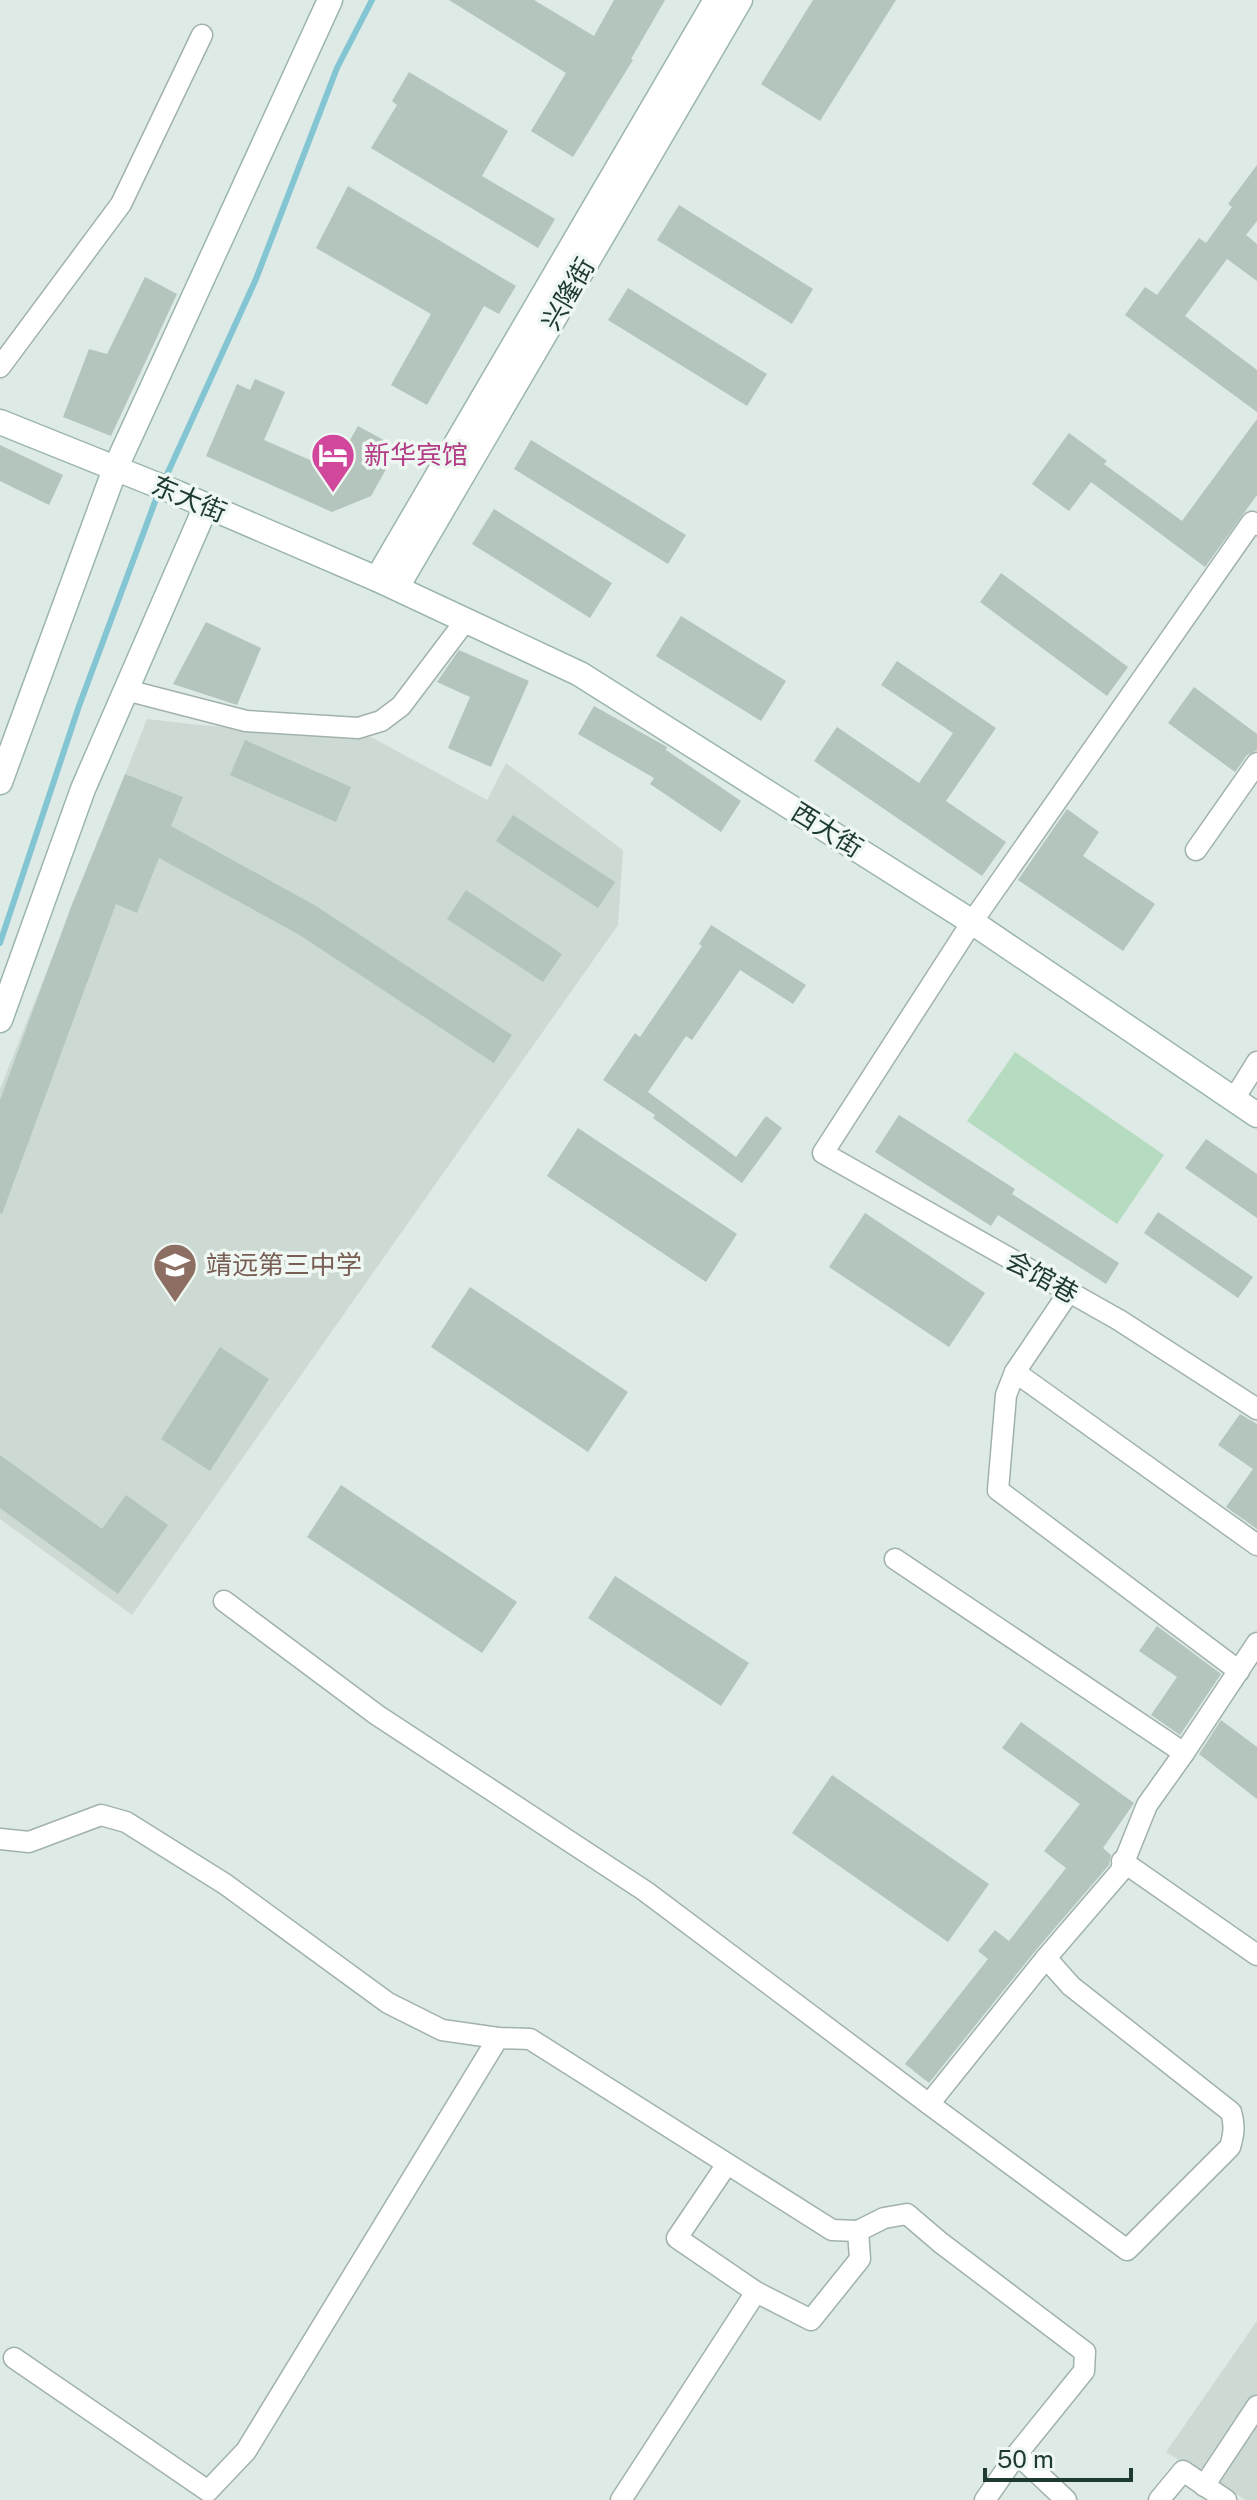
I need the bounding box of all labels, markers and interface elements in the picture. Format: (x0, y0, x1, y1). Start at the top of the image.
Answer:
street label: 兴隆街 (535, 252, 600, 335)
hotel icon: 新华宾馆 (309, 431, 357, 494)
place label: 新华宾馆 (364, 439, 468, 470)
street label: 东大街 (147, 469, 231, 528)
street label: 西大街 (786, 796, 869, 863)
school or university icon: 靖远第三中学 (151, 1241, 199, 1304)
street label: 会馆巷 (1001, 1244, 1084, 1309)
place label: 靖远第三中学 (206, 1249, 362, 1280)
scale bar (985, 2432, 1131, 2482)
text: 50 m (997, 2445, 1054, 2473)

